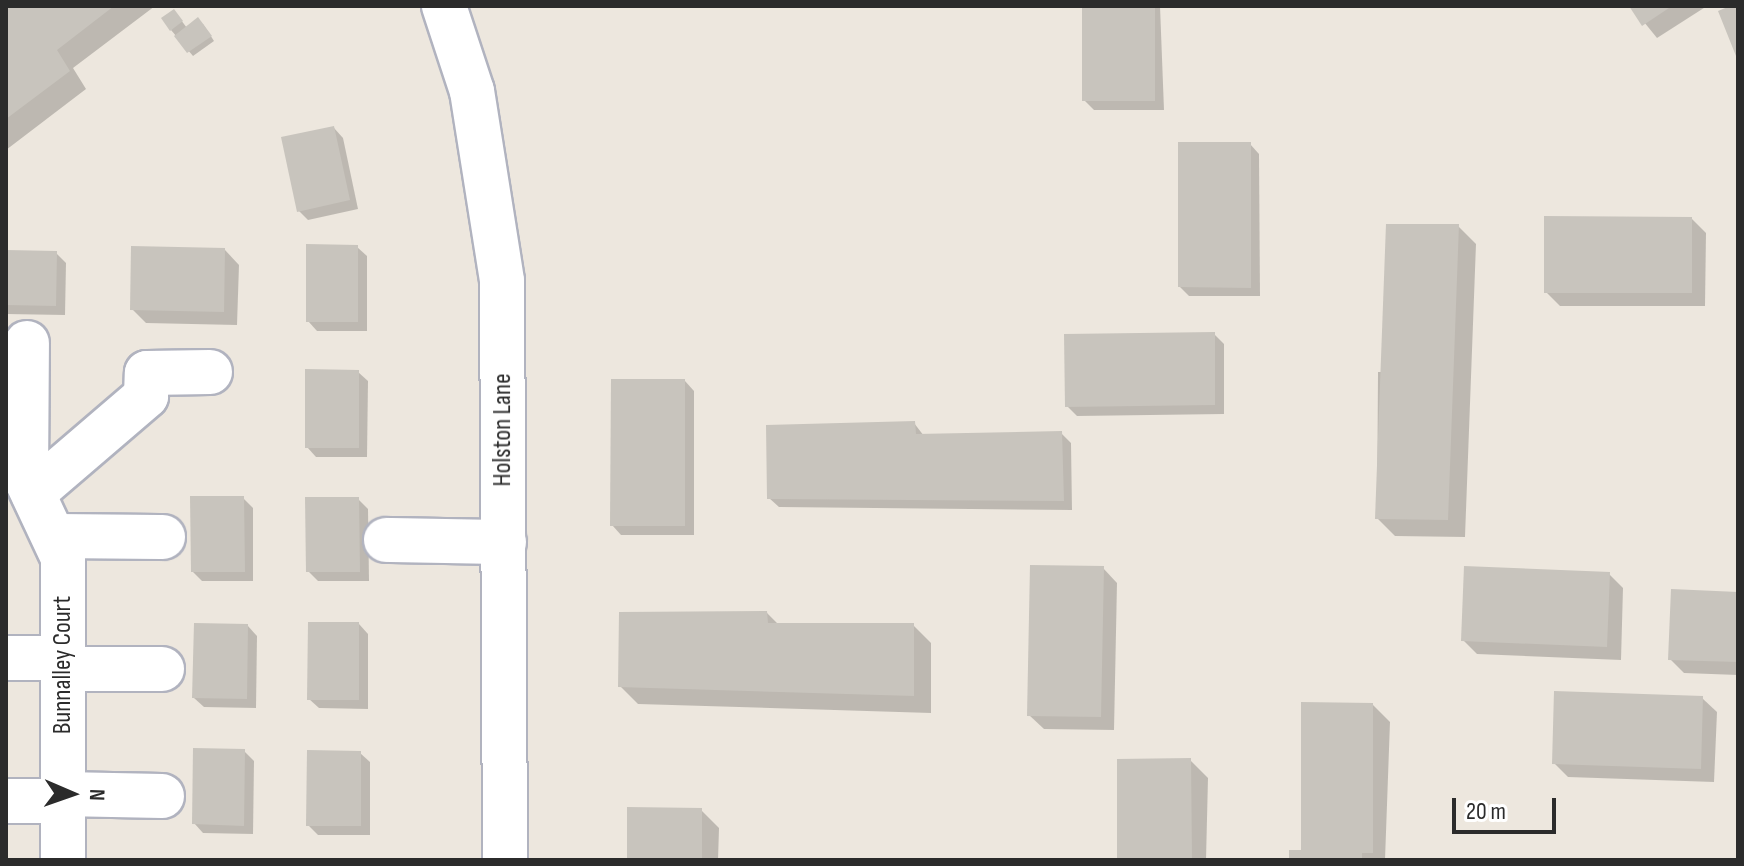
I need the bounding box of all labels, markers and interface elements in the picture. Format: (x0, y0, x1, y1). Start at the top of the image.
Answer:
street label: Holston Lane (487, 373, 519, 487)
street label: Bunnalley Court (47, 596, 79, 734)
north arrow (32, 754, 112, 834)
scale bar (1456, 782, 1560, 832)
text: N (83, 789, 110, 801)
text: 20 m (1466, 797, 1506, 826)

